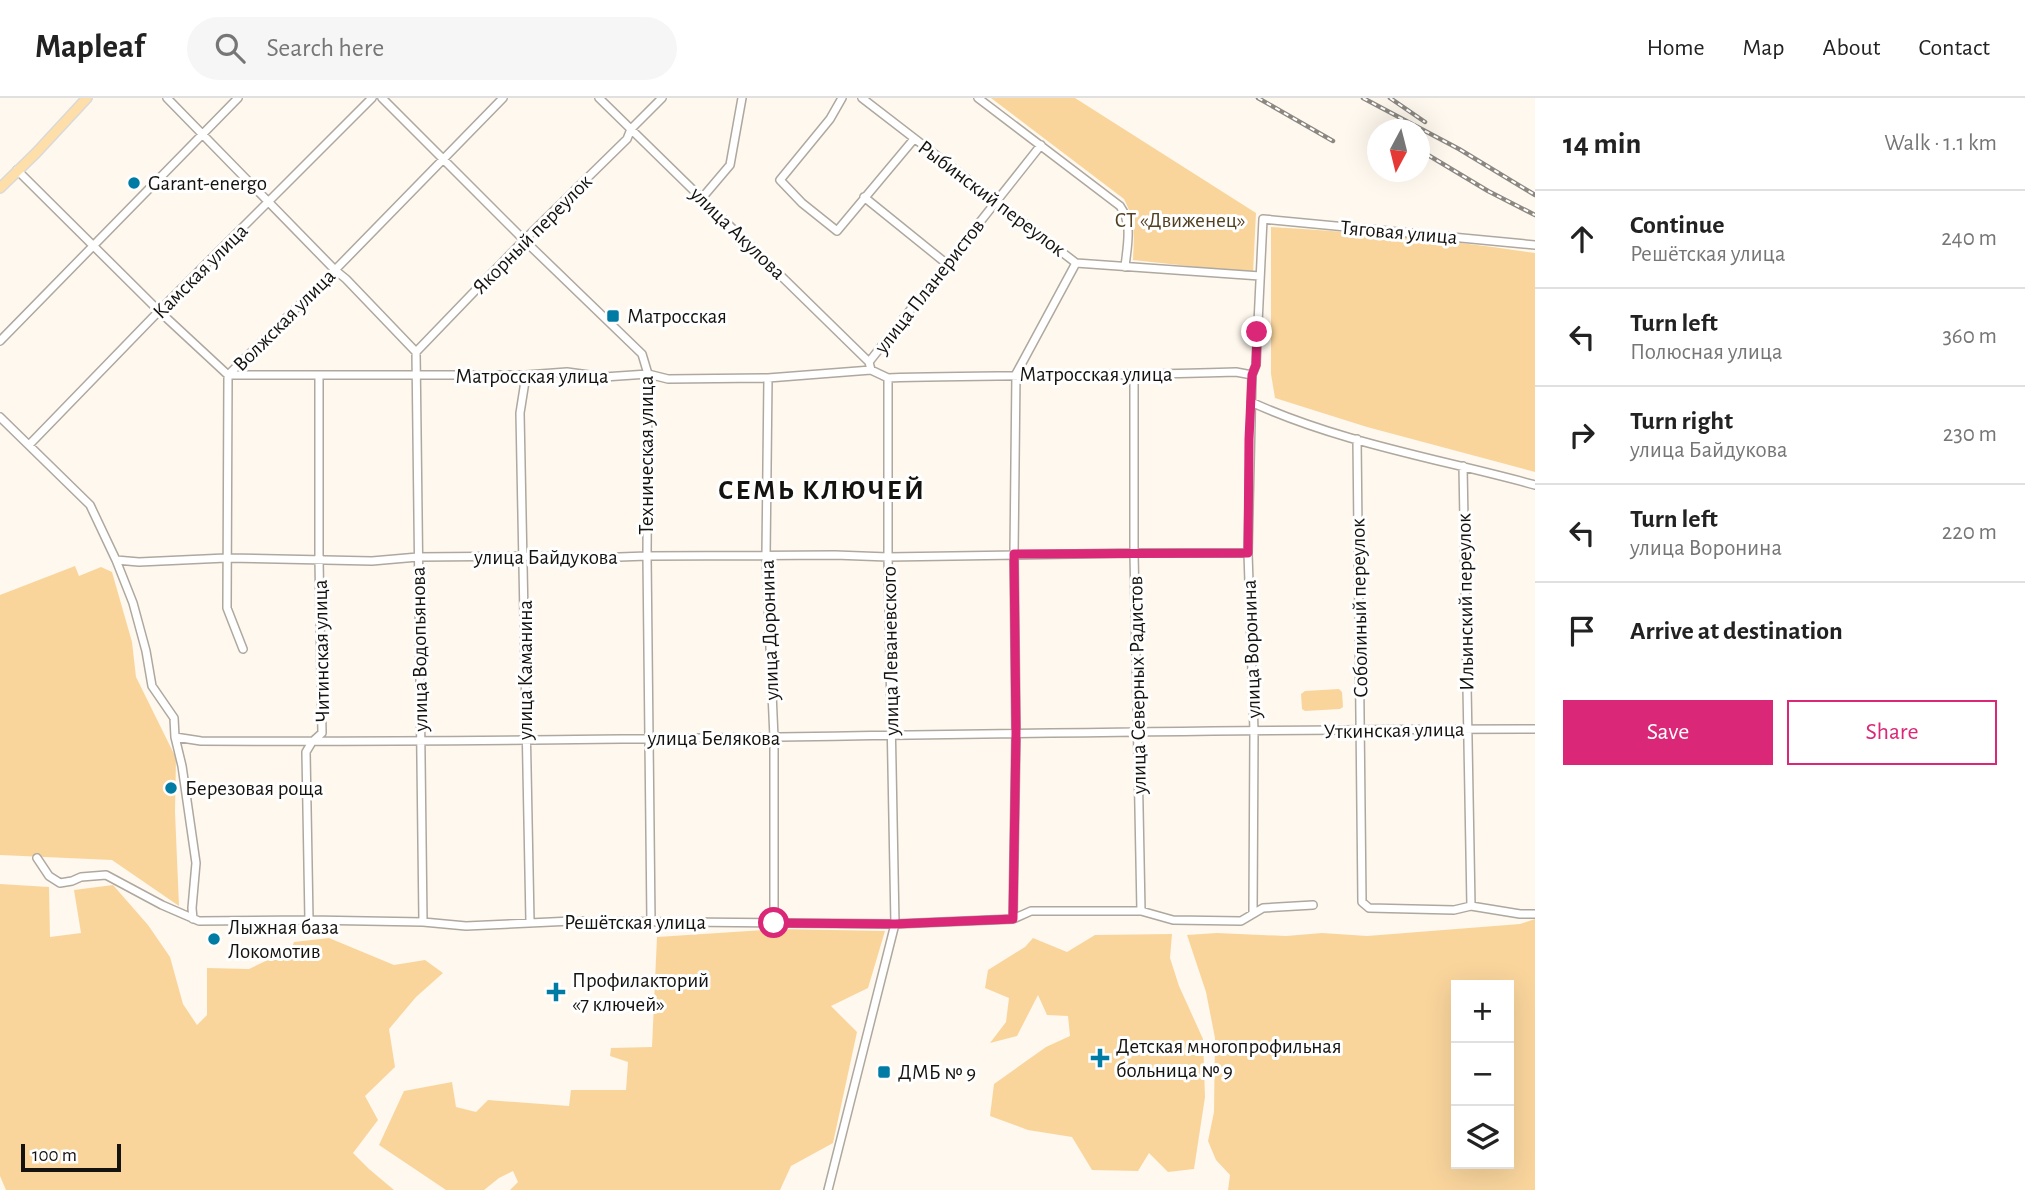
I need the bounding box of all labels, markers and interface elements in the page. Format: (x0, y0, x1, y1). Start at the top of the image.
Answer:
search box (187, 17, 677, 80)
icon: search (211, 29, 249, 67)
text: Mapleaf (35, 31, 145, 64)
text: Search here (267, 35, 384, 61)
text: Home (1647, 36, 1705, 60)
text: Map (1743, 36, 1785, 60)
text: About (1823, 36, 1880, 60)
text: Contact (1918, 36, 1990, 60)
north arrow (1367, 119, 1430, 182)
text: 14 min (1563, 129, 1641, 159)
text: Walk · 1.1 km (1884, 132, 1997, 155)
street label: Рыбинский переулок (914, 136, 1070, 261)
street label: Якорный переулок (469, 170, 596, 298)
place label: Garant-energo (148, 173, 267, 194)
marker: Garant-energo (126, 175, 142, 191)
street label: улица Акулова (685, 182, 789, 284)
park label: СТ «Движенец» (1115, 210, 1245, 231)
text: Continue (1630, 212, 1725, 238)
street label: улица Планеристов (870, 215, 988, 358)
street label: Тяговая улица (1340, 217, 1459, 248)
street label: Камская улица (149, 220, 252, 323)
icon: ahead (1563, 220, 1601, 258)
text: 240 m (1941, 227, 1997, 250)
text: Решётская улица (1630, 243, 1786, 266)
street label: Волжская улица (229, 265, 340, 375)
place label: Матросская (627, 306, 727, 327)
marker: Матросская (605, 308, 621, 324)
text: Turn left (1630, 310, 1718, 336)
route end (1241, 316, 1272, 347)
icon: left (1563, 318, 1601, 356)
text: 360 m (1942, 325, 1997, 348)
text: Полюсная улица (1630, 341, 1783, 364)
street label: Матросская улица (1019, 364, 1173, 385)
street label: Матросская улица (455, 366, 609, 387)
street label: Техническая улица (636, 375, 657, 535)
text: Turn right (1630, 408, 1733, 434)
icon: right (1563, 416, 1601, 454)
text: 230 m (1943, 423, 1997, 446)
text: улица Байдукова (1630, 439, 1788, 462)
district label: СЕМЬ КЛЮЧЕЙ (718, 476, 926, 505)
text: Turn left (1630, 506, 1718, 532)
street label: Ильинский переулок (1453, 513, 1478, 691)
icon: left (1563, 514, 1601, 552)
street label: Соболиный переулок (1347, 518, 1372, 698)
text: 220 m (1942, 521, 1997, 544)
text: улица Воронина (1630, 537, 1782, 560)
street label: улица Байдукова (473, 547, 618, 568)
street label: улица Доронина (757, 559, 782, 702)
street label: улица Водопьянова (408, 566, 431, 733)
street label: улица Леваневского (879, 566, 902, 737)
street label: улица Северных Радистов (1125, 576, 1150, 795)
street label: Читинская улица (310, 579, 333, 723)
street label: улица Воронина (1239, 579, 1264, 720)
street label: улица Каманина (515, 600, 536, 741)
icon: arrive (1563, 612, 1601, 650)
text: Arrive at destination (1630, 618, 1843, 644)
button: Save (1563, 700, 1773, 765)
button: Share (1787, 700, 1997, 765)
street label: Уткинская улица (1323, 719, 1465, 742)
street label: улица Белякова (647, 728, 781, 749)
place label: Березовая роща (185, 778, 324, 799)
marker: Березовая роща (163, 780, 179, 796)
route start (758, 907, 789, 938)
street label: Решётская улица (564, 912, 706, 933)
place label: Лыжная база Локомотив (228, 917, 339, 962)
marker: Лыжная база Локомотив (206, 931, 222, 947)
place label: Профилакторий «7 ключей» (572, 970, 709, 1015)
map controls (1451, 980, 1514, 1169)
button: + (1451, 980, 1514, 1043)
marker: Профилакторий «7 ключей» (546, 982, 566, 1002)
place label: Детская многопрофильная больница № 9 (1116, 1036, 1342, 1081)
button: − (1451, 1043, 1514, 1106)
marker: Детская многопрофильная больница № 9 (1090, 1048, 1110, 1068)
place label: ДМБ № 9 (898, 1062, 976, 1083)
marker: ДМБ № 9 (876, 1064, 892, 1080)
button: layers (1451, 1106, 1514, 1169)
scale bar (21, 1141, 121, 1173)
text: 100 m (32, 1146, 77, 1165)

